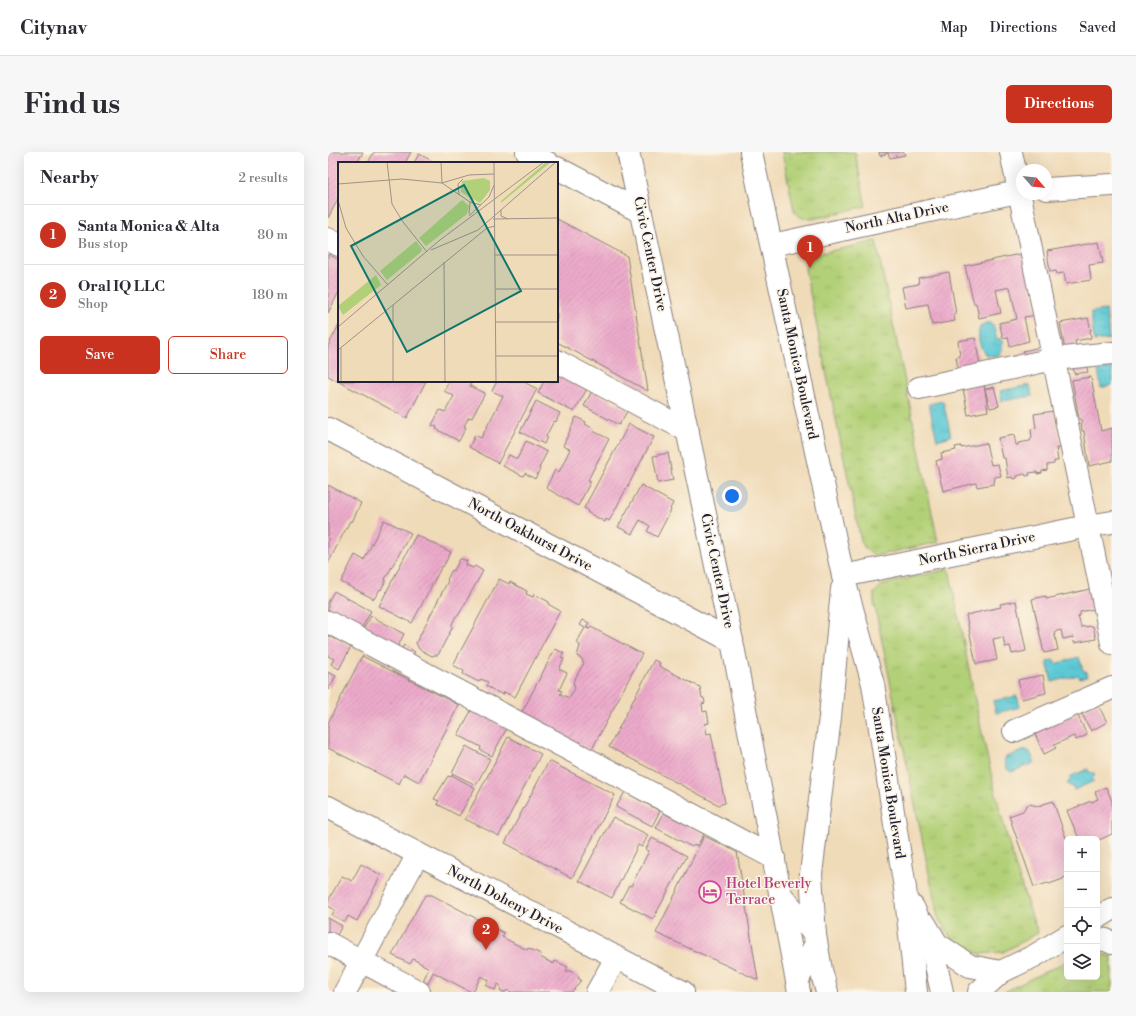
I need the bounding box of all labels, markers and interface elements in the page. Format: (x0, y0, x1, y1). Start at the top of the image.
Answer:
text: Citynav (20, 16, 87, 40)
text: Map (940, 19, 968, 37)
text: Directions (990, 19, 1057, 37)
text: Saved (1079, 19, 1116, 37)
button: Directions (1006, 85, 1112, 123)
text: Find us (24, 87, 120, 122)
inset map (338, 162, 558, 382)
north arrow (1016, 164, 1052, 200)
text: Nearby (40, 167, 99, 189)
text: 2 results (239, 170, 288, 186)
street label: Civic Center Drive (629, 195, 671, 313)
street label: North Alta Drive (844, 198, 950, 238)
text: Santa Monica & Alta (78, 217, 220, 236)
text: 1 (50, 227, 56, 243)
text: 80 m (257, 227, 288, 243)
pin: 1 (797, 235, 823, 268)
text: Bus stop (78, 236, 128, 252)
text: Oral IQ LLC (78, 277, 165, 296)
text: 2 (49, 287, 57, 303)
text: 180 m (252, 287, 288, 303)
street label: Santa Monica Boulevard (772, 287, 822, 441)
text: Shop (78, 296, 108, 312)
button: Save (40, 336, 160, 374)
button: Share (168, 336, 288, 374)
your location (722, 486, 742, 506)
street label: North Oakhurst Drive (465, 495, 595, 575)
street label: Civic Center Drive (696, 512, 738, 630)
street label: North Sierra Drive (917, 528, 1037, 570)
street label: Santa Monica Boulevard (867, 706, 909, 860)
map controls (1064, 836, 1100, 980)
button: + (1064, 836, 1100, 872)
street label: North Doheny Drive (444, 862, 566, 938)
button: − (1064, 872, 1100, 908)
place label: Hotel Beverly Terrace (726, 875, 812, 909)
hotel icon: Hotel Beverly Terrace (697, 879, 723, 905)
button: locate (1064, 908, 1100, 944)
pin: 2 (473, 917, 499, 950)
button: layers (1064, 944, 1100, 980)

